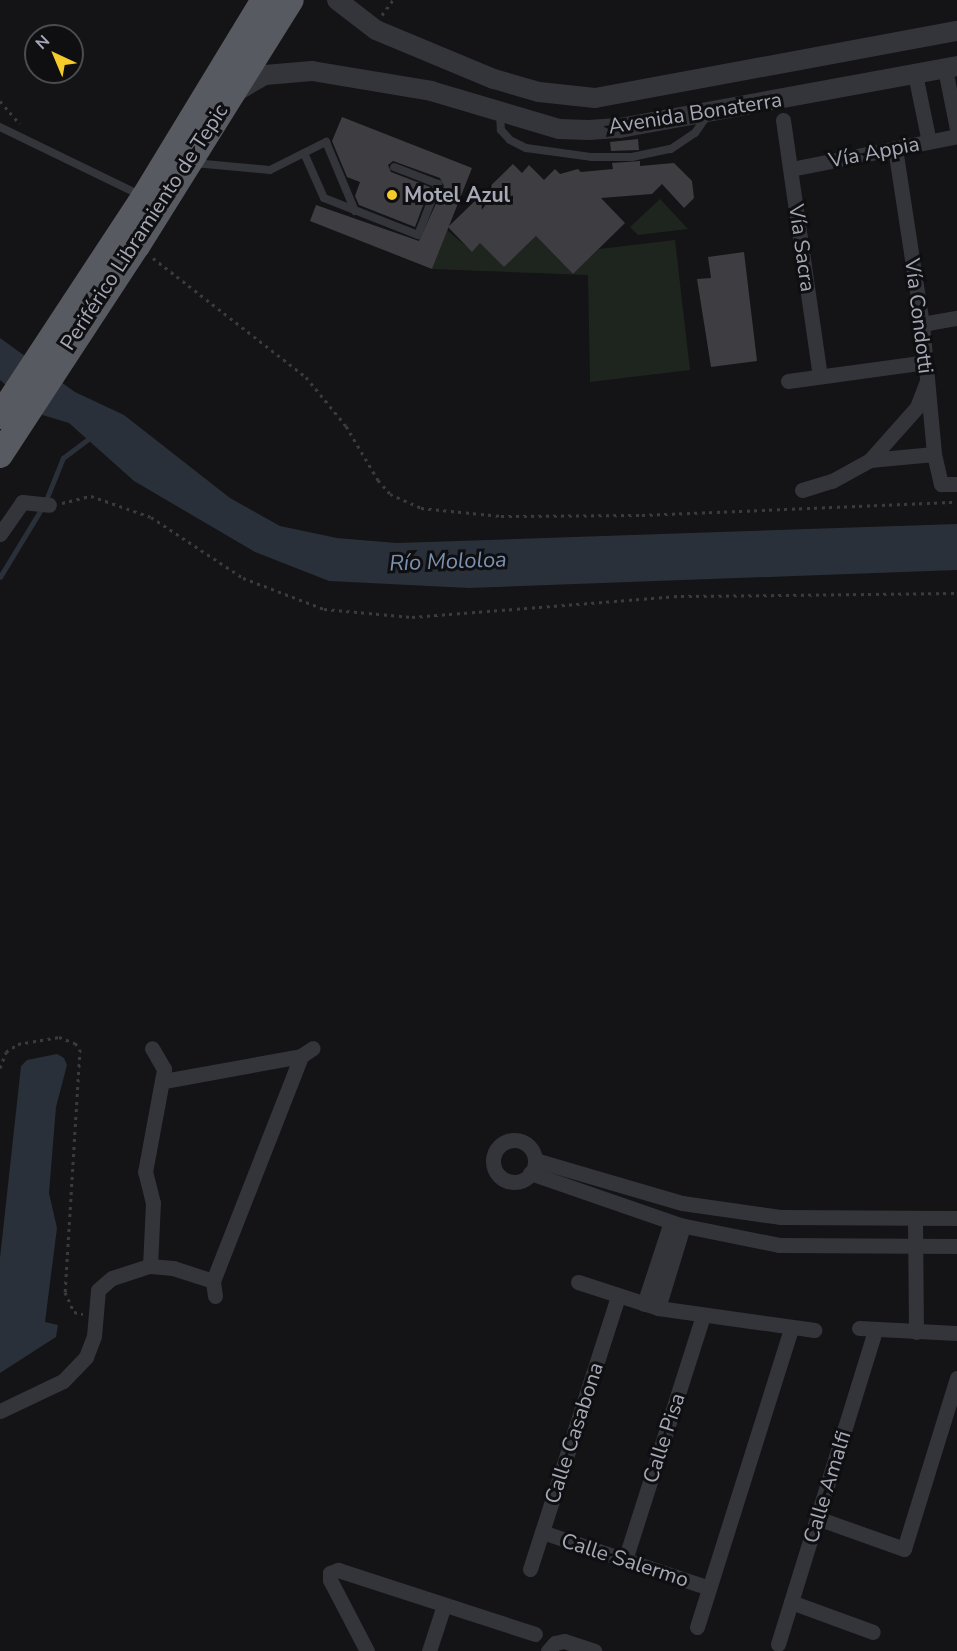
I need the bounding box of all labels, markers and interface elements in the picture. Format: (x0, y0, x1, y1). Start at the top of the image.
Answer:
north arrow (24, 24, 84, 84)
text: N (31, 30, 55, 55)
street label: Avenida Bonaterra (606, 87, 784, 139)
street label: Periférico Libramiento de Tepic (55, 99, 233, 355)
street label: Vía Appia (827, 131, 921, 173)
place label: Motel Azul (404, 182, 510, 208)
marker: Motel Azul (385, 188, 399, 202)
street label: Vía Sacra (783, 203, 821, 293)
street label: Vía Condotti (899, 257, 939, 375)
water label: Río Mololoa (389, 547, 507, 577)
street label: Calle Casabona (539, 1359, 609, 1507)
street label: Calle Pisa (638, 1390, 690, 1486)
street label: Calle Amalfi (798, 1428, 856, 1546)
street label: Calle Salermo (558, 1528, 692, 1592)

